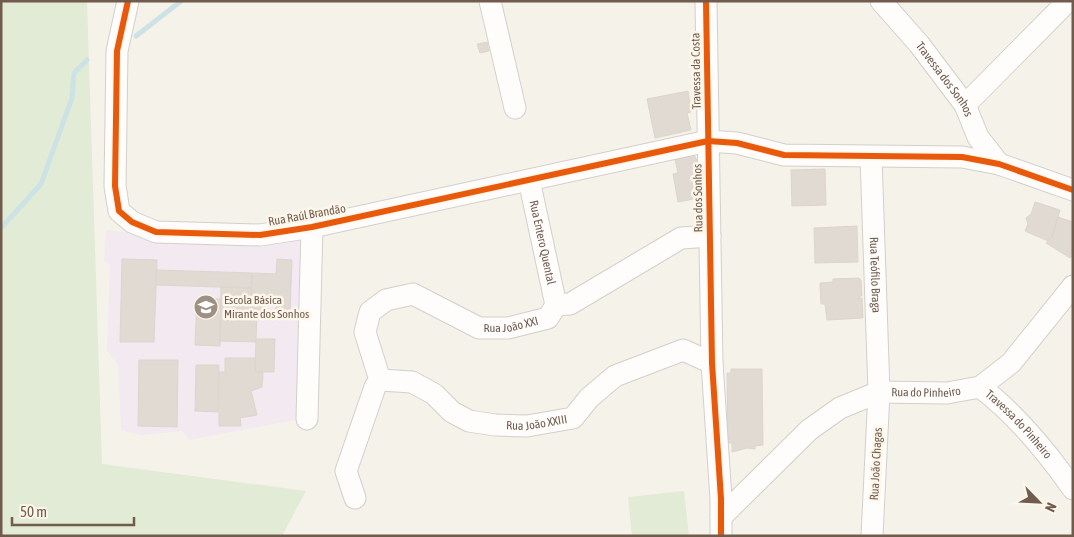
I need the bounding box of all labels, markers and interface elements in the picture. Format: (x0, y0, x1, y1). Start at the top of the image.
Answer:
street label: Travessa da Costa (688, 33, 704, 109)
street label: Travessa dos Sonhos (913, 39, 976, 118)
street label: Rua dos Sonhos (690, 164, 706, 232)
street label: Rua Entero Quental (527, 199, 559, 287)
street label: Rua Raúl Brandão (267, 201, 347, 229)
street label: Rua Teófilo Braga (867, 237, 883, 313)
place label: Escola Básica Mirante dos Sonhos (224, 293, 309, 321)
school or university icon: Escola Básica Mirante dos Sonhos (193, 294, 219, 320)
street label: Rua João XXI (484, 314, 540, 335)
street label: Rua do Pinheiro (891, 384, 962, 400)
street label: Travessa do Pinheiro (983, 387, 1055, 462)
street label: Rua João XXIII (506, 412, 568, 433)
street label: Rua João Chagas (867, 427, 885, 501)
north arrow (1014, 477, 1064, 527)
scale bar (12, 494, 135, 526)
text: N (1042, 500, 1060, 514)
text: 50 m (20, 503, 47, 520)

